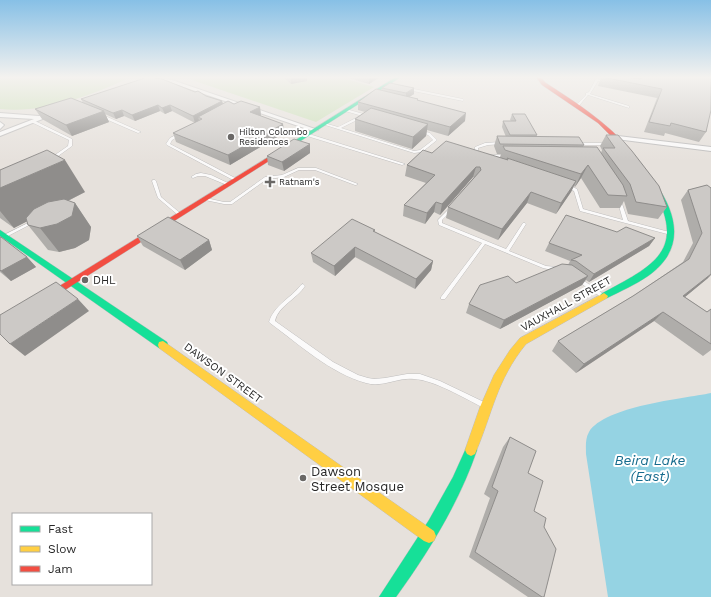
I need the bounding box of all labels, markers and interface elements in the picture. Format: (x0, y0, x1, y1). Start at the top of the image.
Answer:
place label: Hilton Colombo Residences (239, 127, 308, 147)
marker: Hilton Colombo Residences (226, 132, 236, 142)
marker: Ratnam's (264, 176, 276, 188)
place label: Ratnam's (279, 177, 320, 187)
place label: DHL (93, 274, 116, 287)
street label: VAUXHALL STREET (519, 274, 614, 334)
marker: DHL (80, 275, 90, 285)
street label: DAWSON STREET (181, 340, 265, 406)
water label: Beira Lake (East) (614, 452, 686, 484)
place label: Dawson Street Mosque (311, 464, 404, 494)
marker: Dawson Street Mosque (298, 473, 308, 483)
legend (12, 513, 152, 585)
text: Fast (48, 522, 73, 536)
text: Slow (48, 542, 76, 556)
text: Jam (48, 562, 73, 576)

